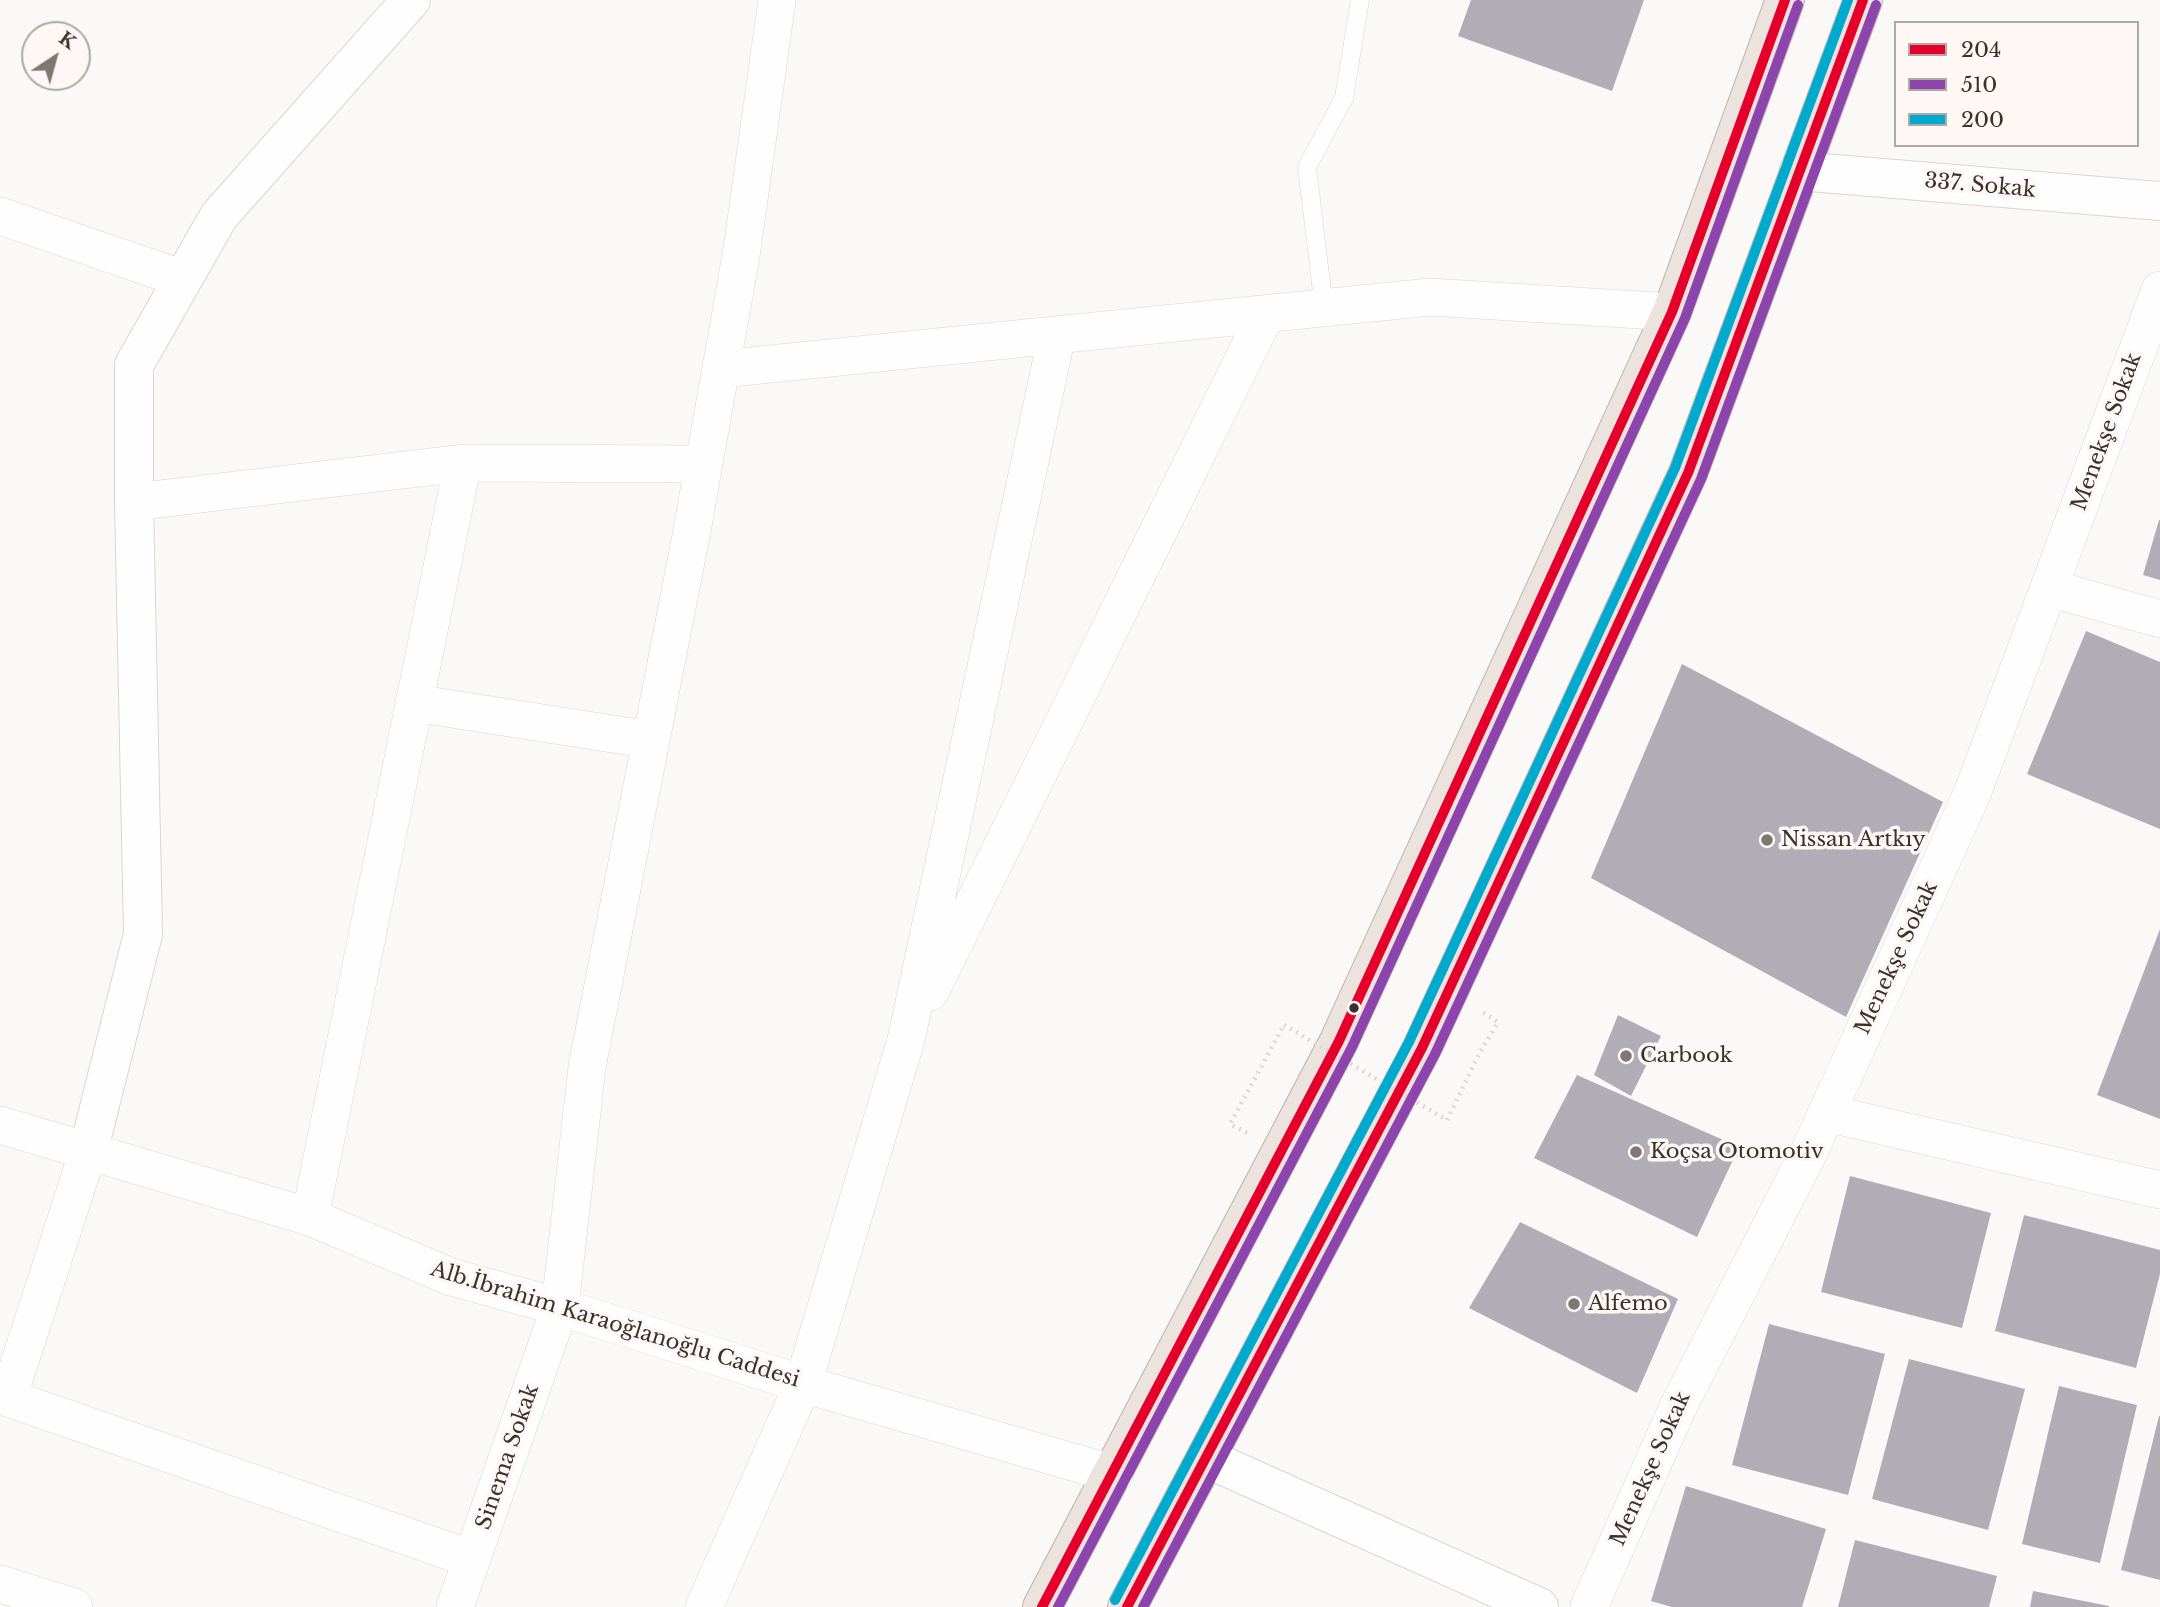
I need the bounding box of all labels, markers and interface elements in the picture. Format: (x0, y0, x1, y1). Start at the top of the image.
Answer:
north arrow (21, 21, 91, 91)
legend (1894, 21, 2139, 147)
text: K (54, 26, 81, 54)
text: 204 (1961, 37, 2001, 63)
text: 510 (1961, 72, 1997, 98)
text: 200 (1961, 107, 2004, 133)
street label: 337. Sokak (1923, 169, 2037, 203)
street label: Menekşe Sokak (2067, 350, 2147, 514)
place label: Nissan Artkıy (1781, 827, 1926, 853)
marker: Nissan Artkıy (1759, 832, 1775, 848)
street label: Menekşe Sokak (1850, 877, 1944, 1039)
unlabelled marker (1347, 1001, 1361, 1015)
place label: Carbook (1640, 1043, 1733, 1069)
marker: Carbook (1618, 1048, 1634, 1064)
place label: Koçsa Otomotiv (1650, 1139, 1824, 1165)
marker: Koçsa Otomotiv (1628, 1144, 1644, 1160)
street label: Alb.İbrahim Karaoğlanoğlu Caddesi (428, 1257, 802, 1393)
place label: Alfemo (1588, 1291, 1668, 1317)
marker: Alfemo (1566, 1296, 1582, 1312)
street label: Sinema Sokak (471, 1381, 545, 1533)
street label: Menekşe Sokak (1606, 1388, 1696, 1550)

